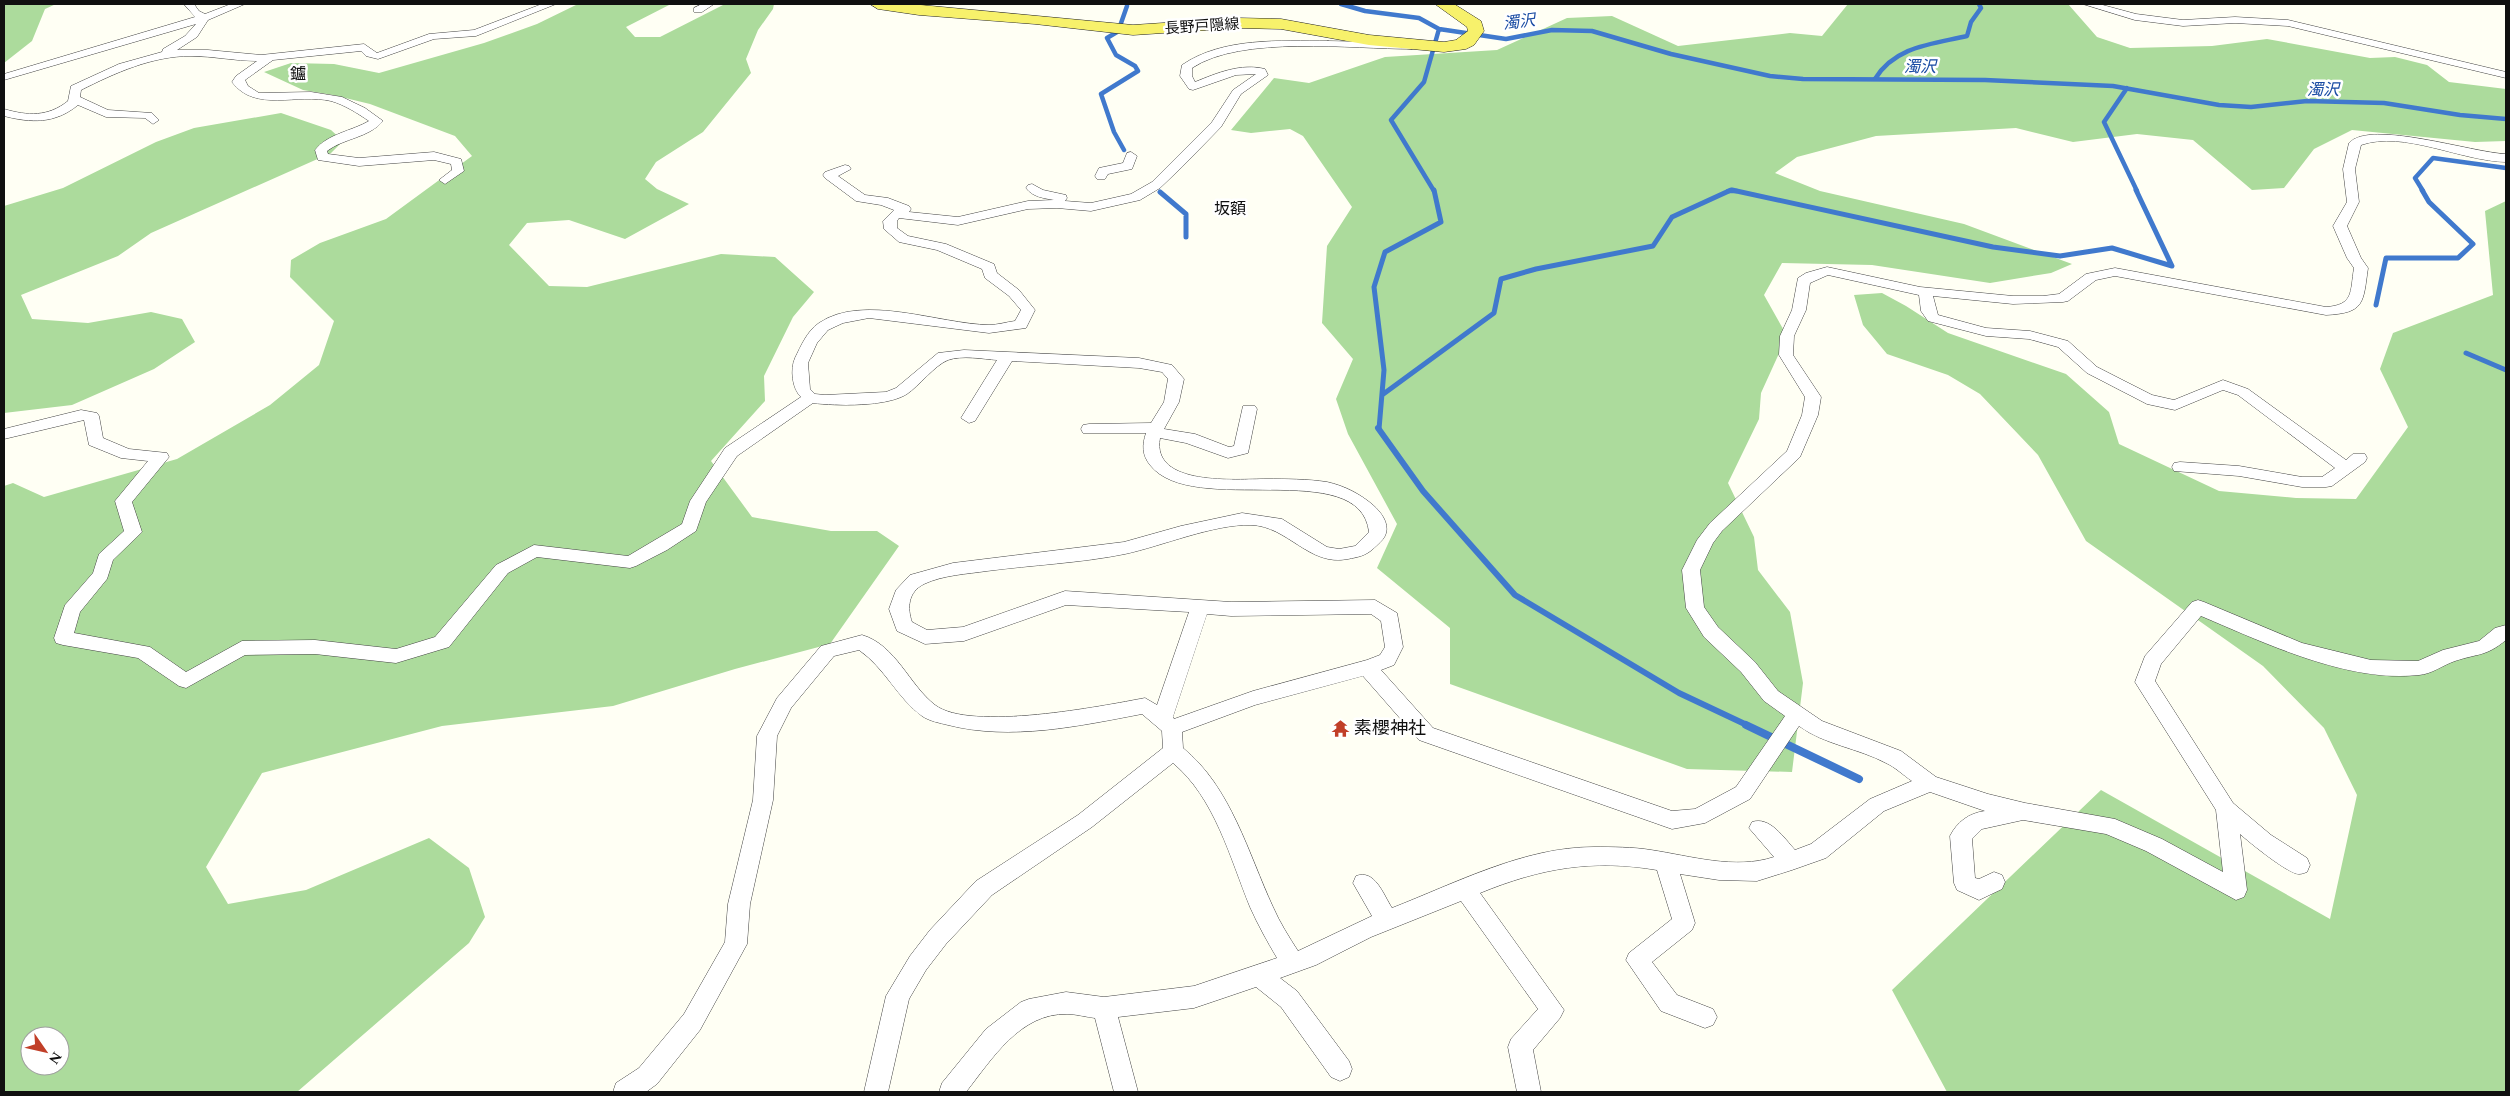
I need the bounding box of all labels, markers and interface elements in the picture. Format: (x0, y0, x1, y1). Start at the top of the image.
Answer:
water label: 濁沢 (1502, 8, 1538, 36)
street label: 長野戸隠線 (1164, 12, 1240, 41)
water label: 濁沢 (1904, 55, 1938, 79)
district label: 鑪 (290, 62, 306, 86)
water label: 濁沢 (2307, 78, 2341, 102)
district label: 坂額 (1214, 197, 1246, 221)
place label: 素櫻神社 (1354, 715, 1426, 742)
temple icon: 素櫻神社 (1330, 718, 1350, 738)
north arrow (20, 1026, 70, 1076)
text: N (43, 1047, 67, 1069)

